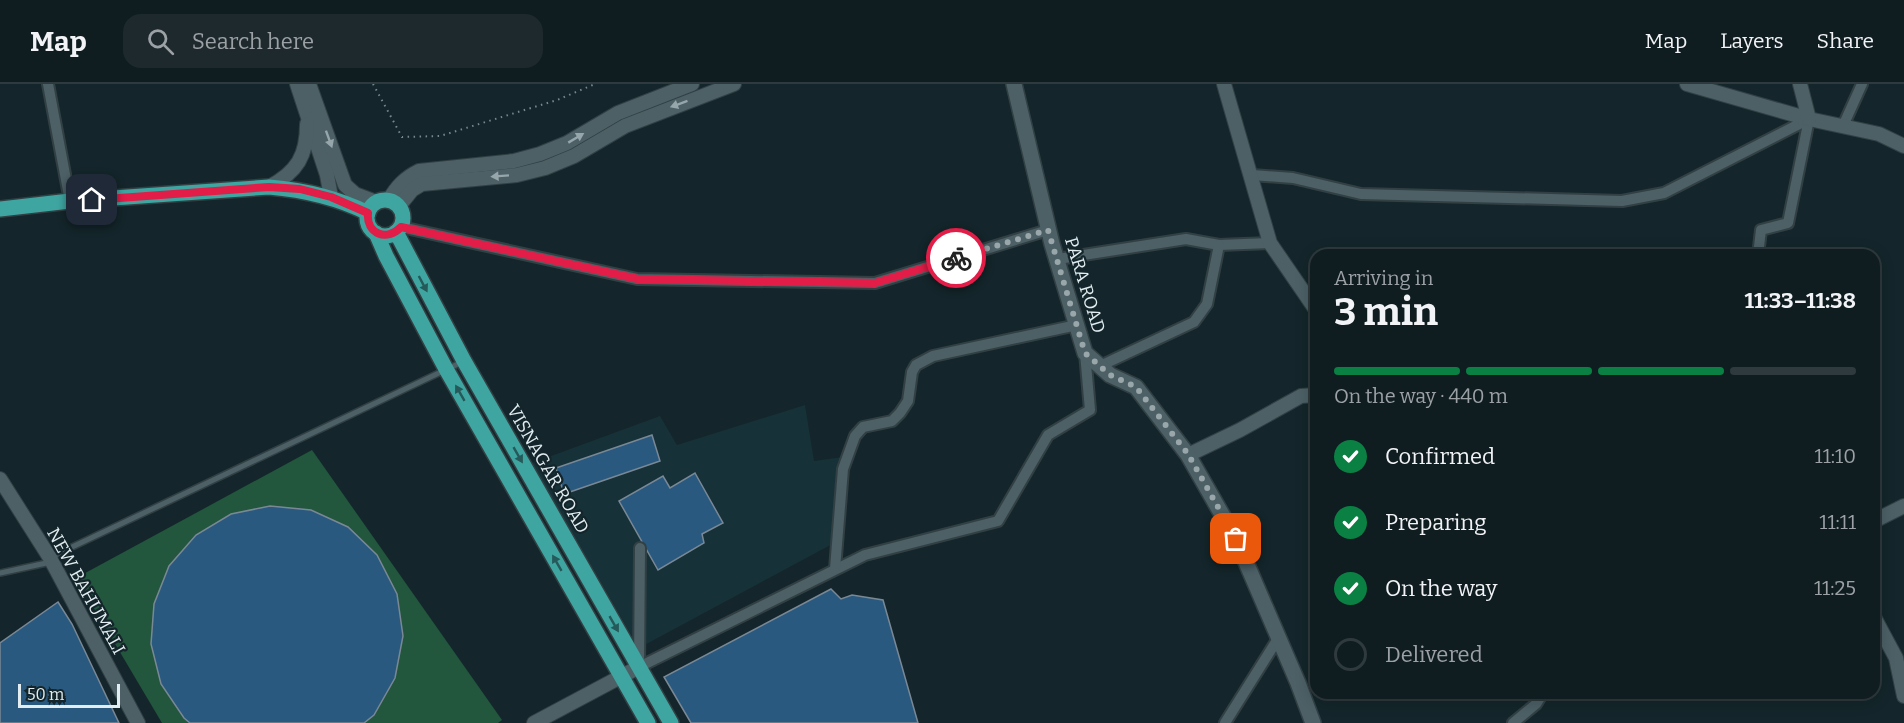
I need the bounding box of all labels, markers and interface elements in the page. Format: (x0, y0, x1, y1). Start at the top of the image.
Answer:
search box (123, 14, 543, 68)
text: Map (30, 25, 87, 58)
icon: search (144, 25, 177, 58)
text: Search here (192, 28, 314, 55)
text: Map (1645, 28, 1687, 54)
text: Layers (1720, 28, 1784, 54)
text: Share (1817, 28, 1874, 54)
one-way arrow (670, 100, 688, 109)
one-way arrow (325, 130, 335, 148)
one-way arrow (568, 132, 584, 143)
one-way arrow (491, 172, 510, 181)
pin (66, 174, 117, 225)
icon: home (75, 183, 108, 216)
courier (926, 228, 986, 288)
street label: PARA ROAD (1060, 234, 1110, 336)
icon: bike (940, 242, 973, 275)
text: Arriving in (1334, 266, 1433, 290)
one-way arrow (418, 276, 428, 293)
text: 11:33–11:38 (1745, 287, 1856, 314)
text: 3 min (1334, 289, 1438, 335)
one-way arrow (455, 384, 465, 401)
text: On the way · 440 m (1334, 384, 1508, 408)
street label: VISNAGAR ROAD (502, 401, 594, 537)
icon: check (1334, 440, 1367, 473)
text: Confirmed (1385, 443, 1495, 470)
text: 11:10 (1815, 444, 1856, 468)
one-way arrow (512, 446, 522, 463)
icon: check (1334, 506, 1367, 539)
text: Preparing (1385, 509, 1487, 536)
text: 11:11 (1819, 510, 1856, 534)
pin (1210, 513, 1261, 564)
icon: bag (1219, 522, 1252, 555)
street label: NEW BAHUMALI (42, 524, 130, 658)
one-way arrow (551, 555, 562, 571)
icon: check (1334, 572, 1367, 605)
text: On the way (1385, 575, 1497, 602)
text: 11:25 (1814, 576, 1856, 600)
one-way arrow (609, 616, 620, 632)
text: Delivered (1385, 641, 1483, 668)
scale bar (18, 681, 120, 708)
text: 50 m (27, 685, 64, 704)

